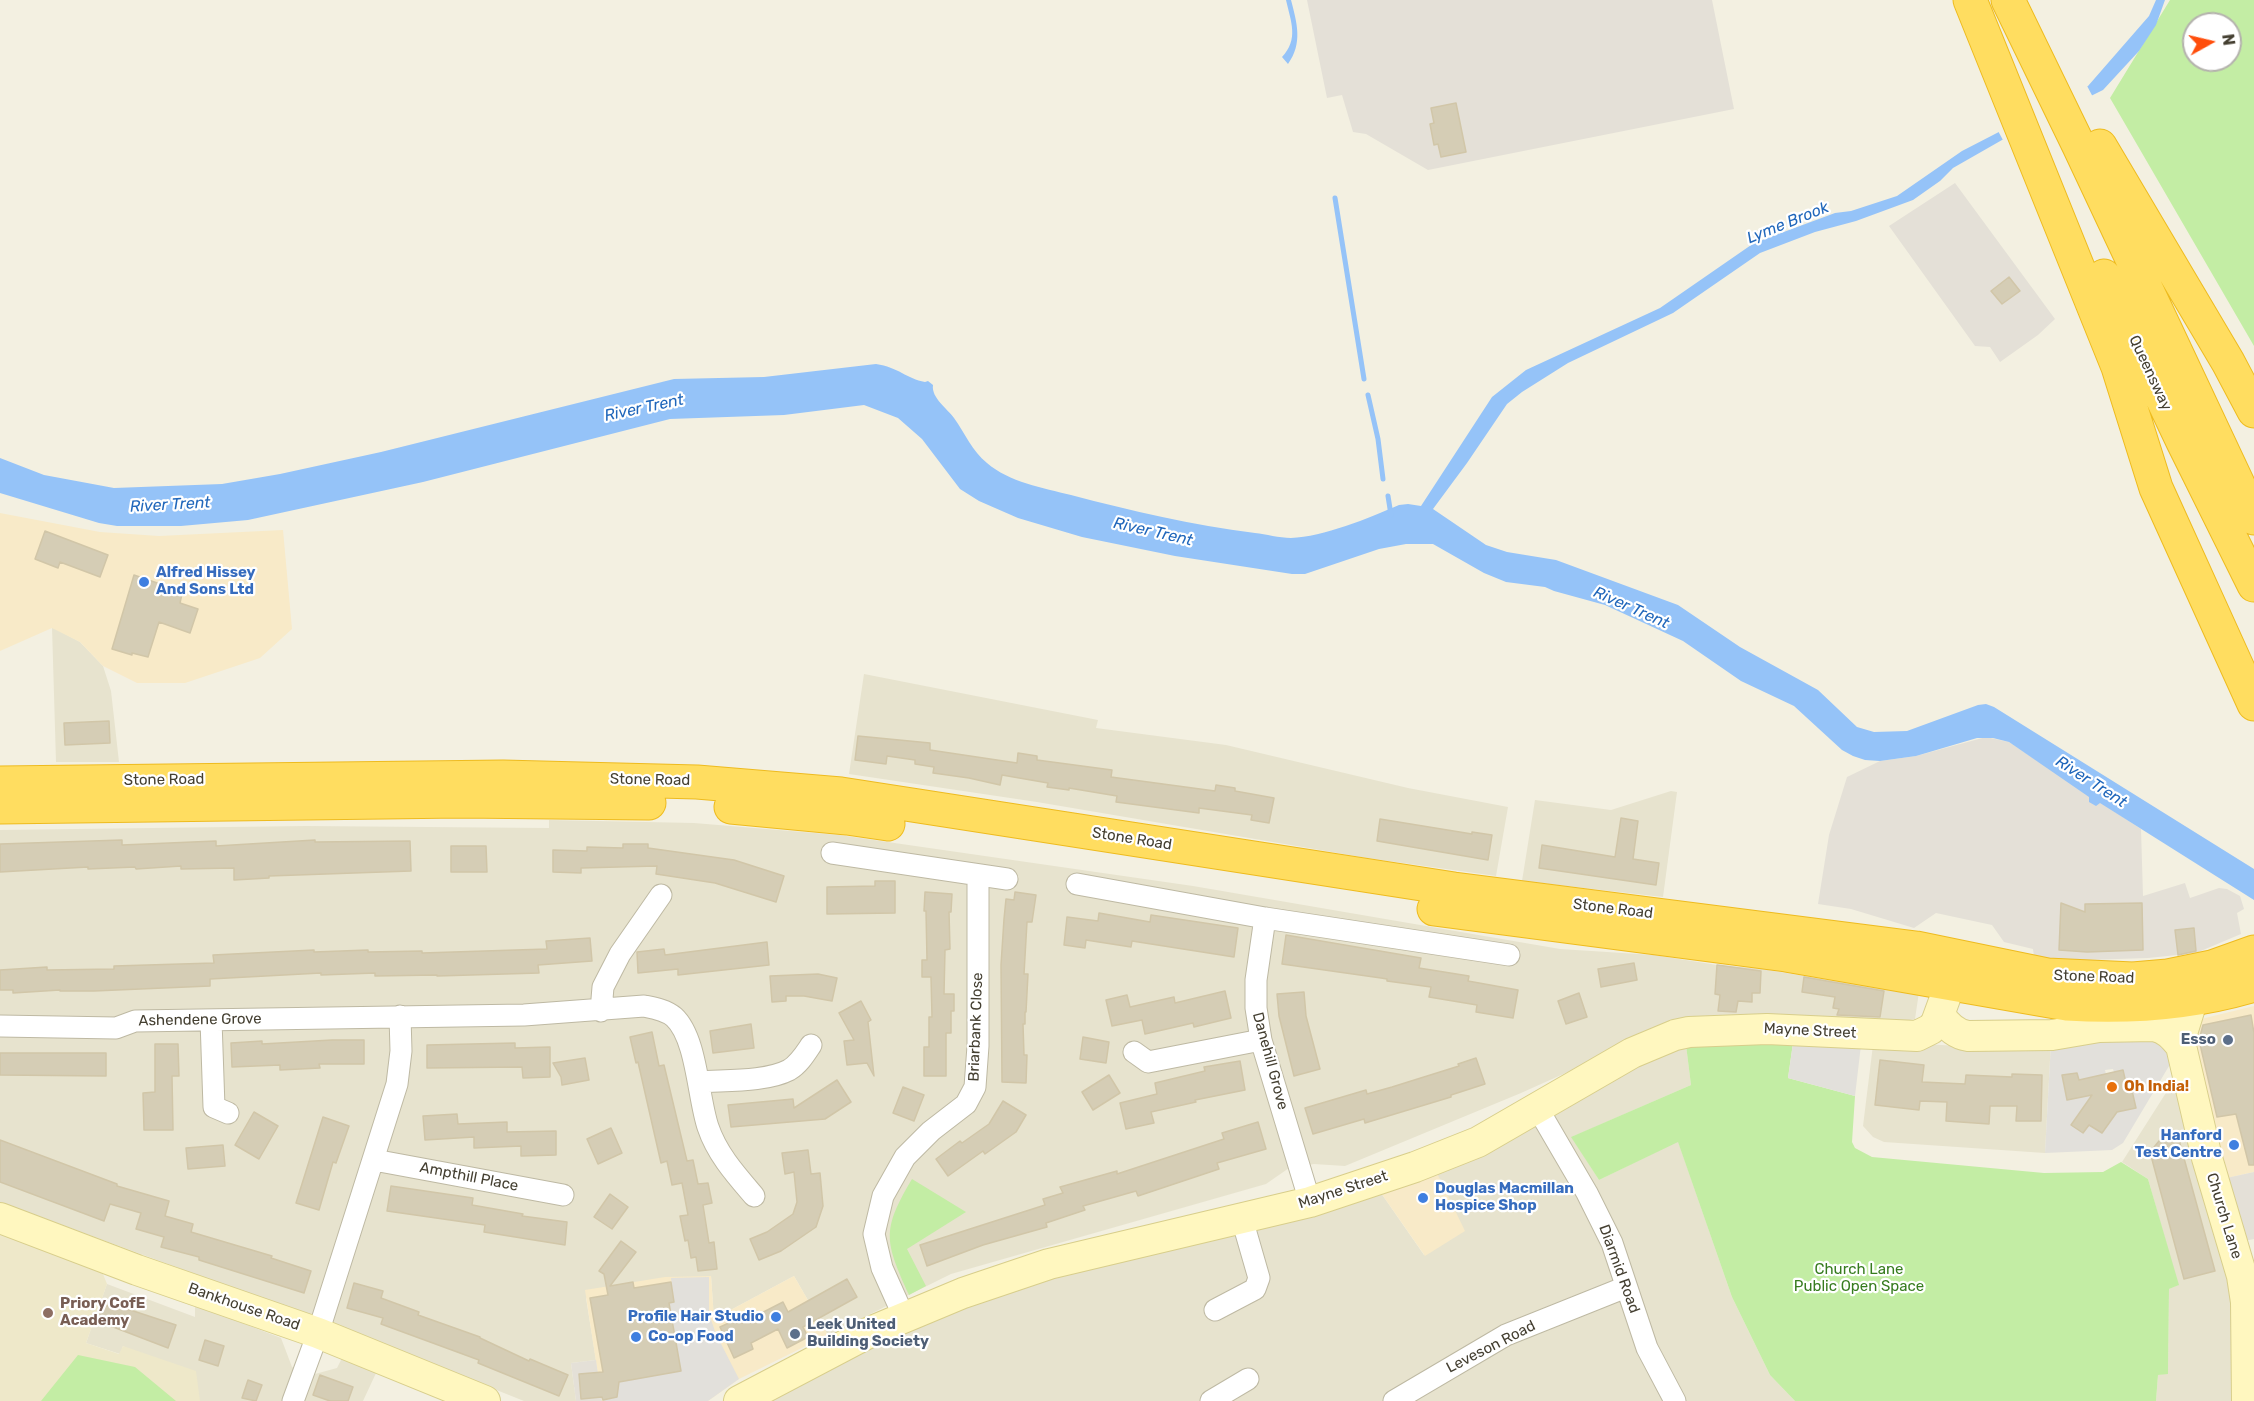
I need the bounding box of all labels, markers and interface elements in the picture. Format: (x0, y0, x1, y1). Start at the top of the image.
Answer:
north arrow (2182, 12, 2242, 72)
text: N (2218, 33, 2239, 47)
water label: Lyme Brook (1744, 198, 1832, 248)
street label: Queensway (2125, 333, 2175, 413)
water label: River Trent (603, 390, 685, 426)
water label: River Trent (129, 493, 211, 517)
water label: River Trent (1111, 514, 1195, 550)
place label: Alfred Hissey And Sons Ltd (156, 564, 256, 599)
marker: Alfred Hissey And Sons Ltd (137, 575, 151, 589)
water label: River Trent (1590, 583, 1672, 633)
water label: River Trent (2052, 752, 2130, 812)
street label: Stone Road (124, 770, 204, 790)
street label: Stone Road (610, 770, 690, 790)
street label: Stone Road (1091, 824, 1173, 854)
street label: Stone Road (1572, 895, 1654, 923)
street label: Stone Road (2053, 967, 2135, 987)
street label: Briarbank Close (965, 972, 987, 1082)
street label: Ashendene Grove (138, 1010, 262, 1030)
street label: Danehill Grove (1248, 1010, 1292, 1112)
street label: Mayne Street (1763, 1020, 1857, 1042)
place label: Esso (2181, 1031, 2216, 1049)
marker: Esso (2221, 1033, 2235, 1047)
place label: Oh India! (2124, 1078, 2189, 1096)
marker: Oh India! (2105, 1080, 2119, 1094)
place label: Hanford Test Centre (2135, 1127, 2222, 1162)
marker: Hanford Test Centre (2227, 1138, 2241, 1152)
street label: Ampthill Place (418, 1159, 520, 1195)
street label: Mayne Street (1296, 1167, 1390, 1213)
street label: Church Lane (2202, 1171, 2246, 1261)
place label: Douglas Macmillan Hospice Shop (1435, 1180, 1574, 1215)
marker: Douglas Macmillan Hospice Shop (1416, 1191, 1430, 1205)
street label: Diarmid Road (1595, 1222, 1643, 1316)
park label: Church Lane Public Open Space (1794, 1261, 1924, 1296)
street label: Bankhouse Road (186, 1279, 302, 1335)
place label: Priory CofE Academy (60, 1295, 145, 1330)
marker: Priory CofE Academy (41, 1306, 55, 1320)
place label: Profile Hair Studio (628, 1308, 764, 1326)
marker: Profile Hair Studio (769, 1310, 783, 1324)
place label: Leek United Building Society (807, 1316, 929, 1351)
street label: Leveson Road (1444, 1317, 1538, 1377)
marker: Leek United Building Society (788, 1327, 802, 1341)
place label: Co-op Food (648, 1328, 734, 1346)
marker: Co-op Food (629, 1330, 643, 1344)

